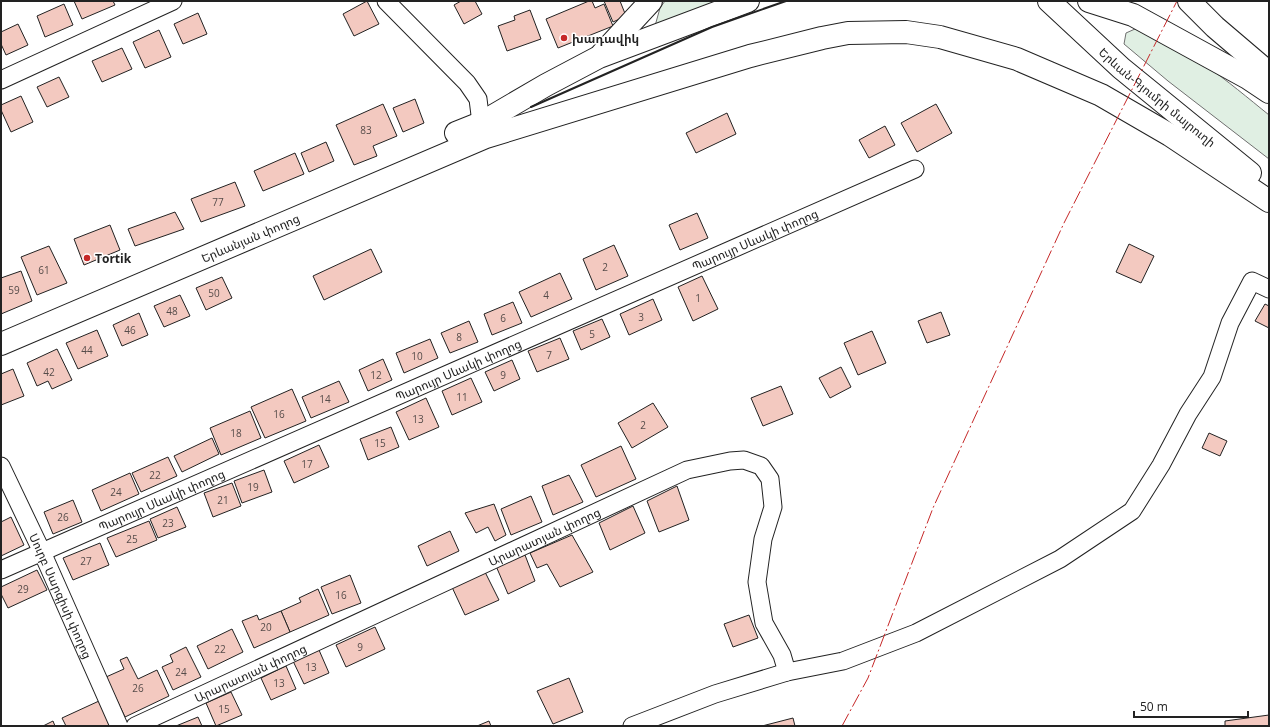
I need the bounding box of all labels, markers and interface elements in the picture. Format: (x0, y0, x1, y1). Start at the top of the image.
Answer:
place label: խադավիկ (572, 30, 639, 47)
marker: խադավիկ (559, 33, 569, 43)
street label: Երևան-Գյումրի մայրուղի (1095, 43, 1220, 151)
house number: 83 (360, 123, 372, 137)
house number: 77 (212, 195, 224, 209)
street label: Պարույր Սևակի փողոց (689, 204, 821, 275)
street label: Երևանյան փողոց (198, 209, 302, 266)
place label: Tortik (95, 250, 132, 267)
marker: Tortik (82, 253, 92, 263)
house number: 2 (602, 260, 608, 274)
house number: 61 (38, 263, 50, 277)
house number: 59 (8, 283, 20, 297)
house number: 50 (208, 286, 220, 300)
house number: 4 (543, 288, 549, 302)
house number: 1 (695, 291, 701, 305)
house number: 48 (166, 304, 178, 318)
house number: 3 (638, 310, 644, 324)
house number: 6 (500, 311, 506, 325)
house number: 46 (124, 323, 136, 337)
house number: 5 (589, 327, 595, 341)
house number: 8 (456, 330, 462, 344)
street label: Պարույր Սևակի փողոց (392, 334, 524, 405)
house number: 44 (81, 343, 93, 357)
house number: 7 (546, 348, 552, 362)
house number: 10 (411, 349, 423, 363)
house number: 42 (43, 365, 55, 379)
house number: 12 (370, 368, 382, 382)
house number: 9 (500, 368, 506, 382)
house number: 11 (456, 390, 468, 404)
house number: 14 (319, 392, 331, 406)
house number: 16 (273, 407, 285, 421)
house number: 13 (412, 412, 424, 426)
house number: 2 (640, 418, 646, 432)
house number: 18 (230, 426, 242, 440)
house number: 15 (374, 436, 386, 450)
house number: 17 (301, 457, 313, 471)
street label: Պարույր Սևակի փողոց (95, 464, 227, 535)
house number: 22 (149, 468, 161, 482)
house number: 19 (247, 480, 259, 494)
house number: 24 (110, 485, 122, 499)
house number: 21 (217, 493, 229, 507)
street label: Արարատյան փողոց (485, 503, 603, 570)
house number: 26 (57, 510, 69, 524)
house number: 23 (162, 516, 174, 530)
street label: Սուրբ Սարգիսի փողոց (26, 530, 97, 661)
house number: 25 (126, 532, 138, 546)
house number: 27 (80, 554, 92, 568)
house number: 29 (17, 582, 29, 596)
house number: 16 (335, 588, 347, 602)
house number: 20 (260, 620, 272, 634)
street label: Արարատյան փողոց (191, 639, 309, 706)
house number: 9 (357, 640, 363, 654)
house number: 22 (214, 642, 226, 656)
house number: 13 (305, 660, 317, 674)
house number: 24 (175, 665, 187, 679)
house number: 13 (273, 676, 285, 690)
house number: 26 (132, 681, 144, 695)
scale bar (1134, 693, 1248, 719)
text: 50 m (1140, 698, 1168, 715)
house number: 15 (218, 702, 230, 716)

